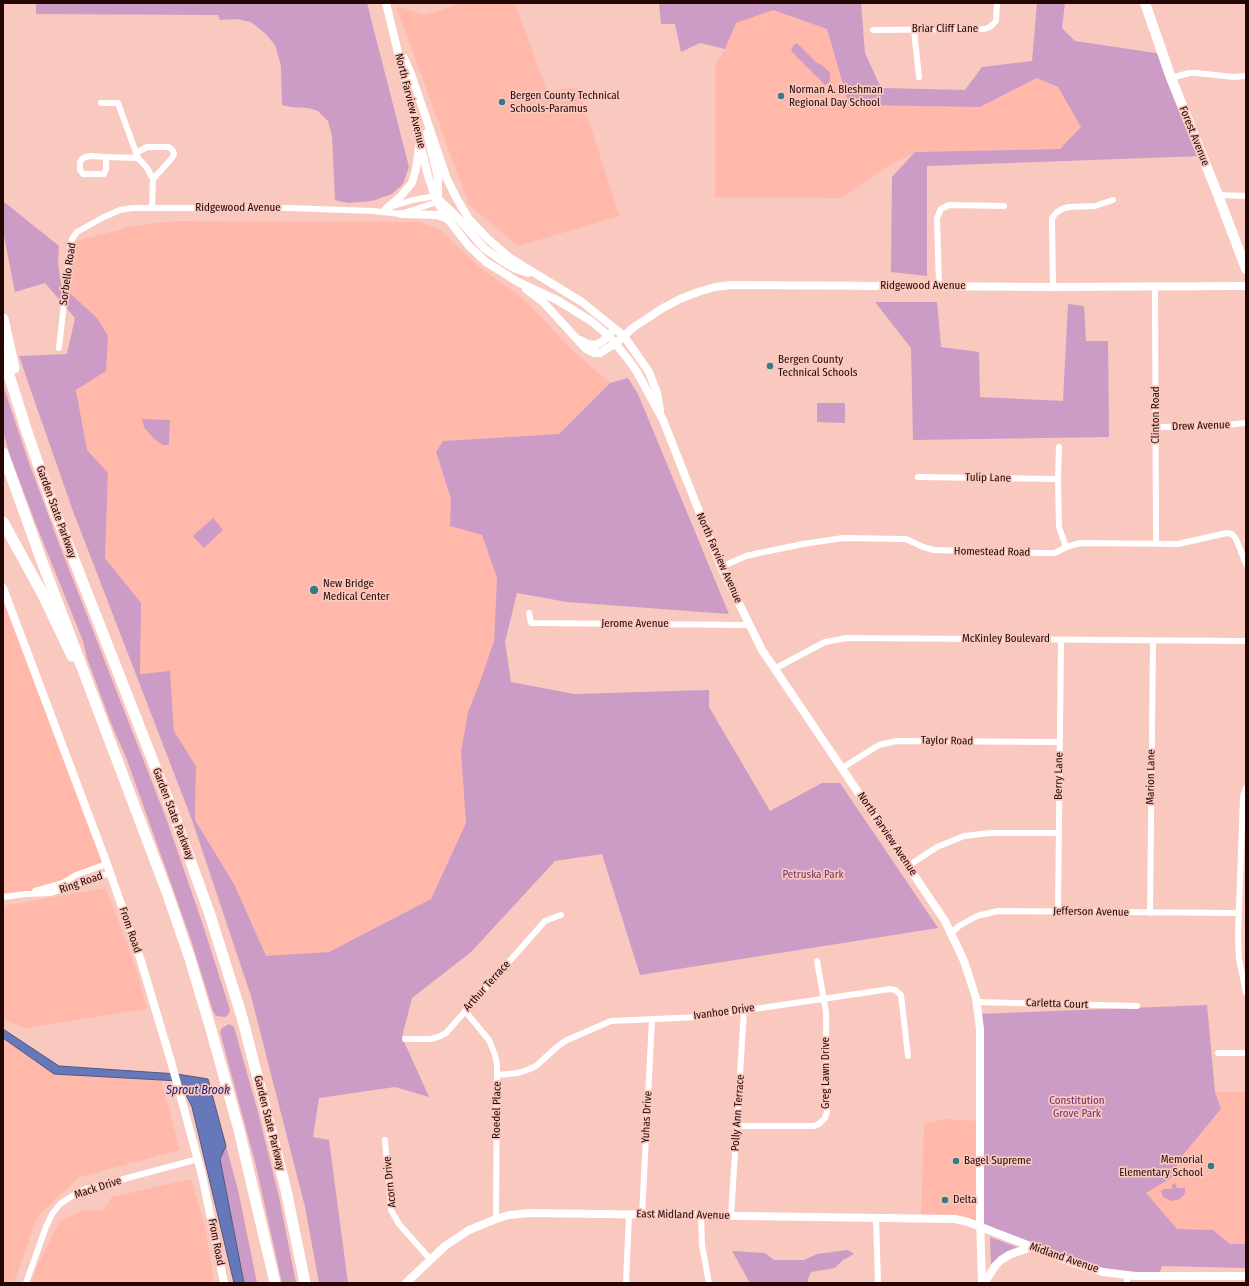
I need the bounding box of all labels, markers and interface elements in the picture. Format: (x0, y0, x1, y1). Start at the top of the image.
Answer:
street label: Briar Cliff Lane (912, 22, 978, 36)
street label: North Farview Avenue (392, 52, 428, 150)
place label: Norman A. Bleshman Regional Day School (789, 83, 883, 109)
place label: Bergen County Technical Schools-Paramus (510, 89, 619, 115)
marker: Norman A. Bleshman Regional Day School (776, 91, 786, 101)
marker: Bergen County Technical Schools-Paramus (497, 97, 507, 107)
street label: Forest Avenue (1176, 104, 1212, 168)
street label: Ridgewood Avenue (195, 201, 281, 215)
street label: Sorbello Road (57, 242, 79, 306)
street label: Ridgewood Avenue (880, 279, 966, 293)
place label: Bergen County Technical Schools (778, 353, 857, 379)
marker: Bergen County Technical Schools (765, 361, 775, 371)
street label: Clinton Road (1149, 386, 1163, 444)
street label: Drew Avenue (1172, 418, 1230, 434)
street label: Garden State Parkway (33, 464, 79, 560)
street label: Tulip Lane (965, 471, 1011, 485)
street label: North Farview Avenue (693, 511, 745, 605)
street label: Homestead Road (954, 545, 1030, 559)
place label: New Bridge Medical Center (323, 577, 390, 603)
marker: New Bridge Medical Center (308, 584, 320, 596)
street label: Jerome Avenue (601, 617, 669, 631)
street label: McKinley Boulevard (962, 632, 1050, 646)
street label: Taylor Road (921, 734, 973, 748)
street label: Marion Lane (1144, 749, 1158, 805)
street label: Berry Lane (1052, 752, 1066, 800)
street label: Garden State Parkway (149, 766, 197, 862)
street label: North Farview Avenue (854, 790, 920, 878)
park label: Petruska Park (782, 868, 844, 882)
street label: Ring Road (58, 869, 104, 897)
street label: From Road (116, 905, 144, 955)
street label: Jefferson Avenue (1053, 905, 1129, 919)
street label: Arthur Terrace (461, 958, 513, 1014)
street label: Carletta Court (1026, 996, 1088, 1012)
street label: Ivanhoe Drive (693, 1001, 755, 1023)
street label: Greg Lawn Drive (819, 1037, 833, 1109)
street label: Garden State Parkway (251, 1074, 287, 1172)
street label: Polly Ann Terrace (729, 1074, 747, 1152)
street label: Roedel Place (490, 1081, 504, 1139)
water label: Sprout Brook (166, 1084, 230, 1098)
street label: Yuhas Drive (639, 1091, 655, 1143)
park label: Constitution Grove Park (1049, 1094, 1105, 1120)
place label: Memorial Elementary School (1119, 1153, 1203, 1179)
place label: Bagel Supreme (964, 1154, 1031, 1168)
street label: Acorn Drive (381, 1156, 399, 1208)
marker: Bagel Supreme (951, 1156, 961, 1166)
marker: Memorial Elementary School (1206, 1161, 1216, 1171)
street label: Mack Drive (73, 1174, 123, 1202)
place label: Delta (953, 1193, 977, 1207)
marker: Delta (940, 1195, 950, 1205)
street label: East Midland Avenue (636, 1208, 730, 1222)
street label: From Road (205, 1217, 227, 1267)
street label: Midland Avenue (1028, 1240, 1100, 1276)

